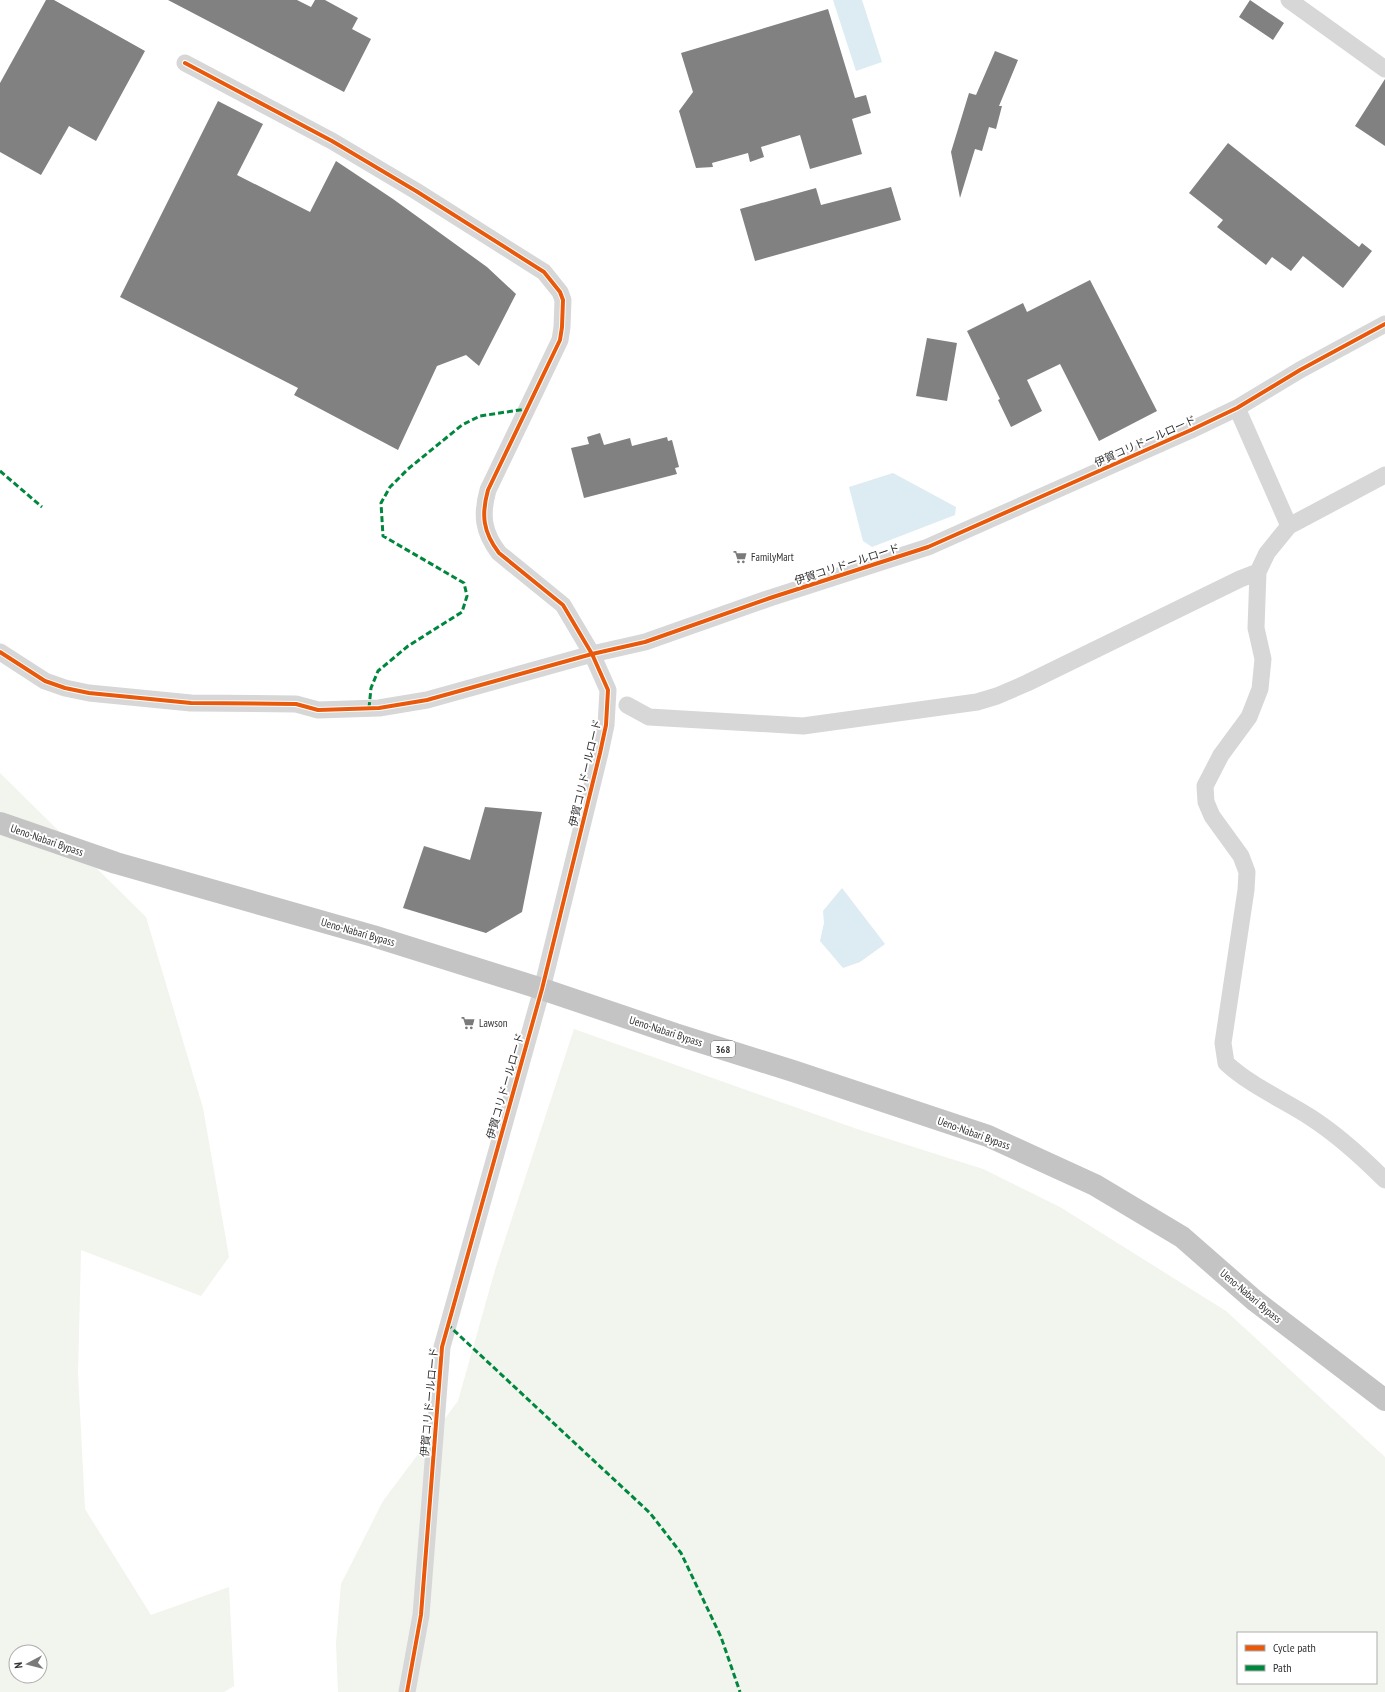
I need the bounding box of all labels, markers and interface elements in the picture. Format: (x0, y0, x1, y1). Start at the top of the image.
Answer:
street label: 伊賀コリドールロード (1092, 412, 1198, 470)
street label: 伊賀コリドールロード (793, 540, 901, 588)
supermarket icon: FamilyMart (732, 549, 748, 565)
place label: FamilyMart (751, 550, 794, 564)
street label: 伊賀コリドールロード (566, 718, 604, 828)
street label: Ueno-Nabari Bypass (9, 821, 86, 859)
street label: Ueno-Nabari Bypass (319, 915, 397, 949)
street label: Ueno-Nabari Bypass (628, 1013, 705, 1050)
supermarket icon: Lawson (460, 1015, 476, 1031)
place label: Lawson (479, 1016, 508, 1030)
street label: 伊賀コリドールロード (483, 1031, 527, 1141)
road number: 368 (711, 1041, 735, 1057)
street label: Ueno-Nabari Bypass (936, 1113, 1012, 1153)
street label: Ueno-Nabari Bypass (1217, 1266, 1285, 1326)
street label: 伊賀コリドールロード (417, 1347, 441, 1457)
legend (1237, 1632, 1377, 1684)
text: Cycle path (1273, 1640, 1316, 1655)
north arrow (8, 1644, 48, 1684)
text: Path (1273, 1660, 1291, 1675)
text: N (11, 1661, 25, 1669)

